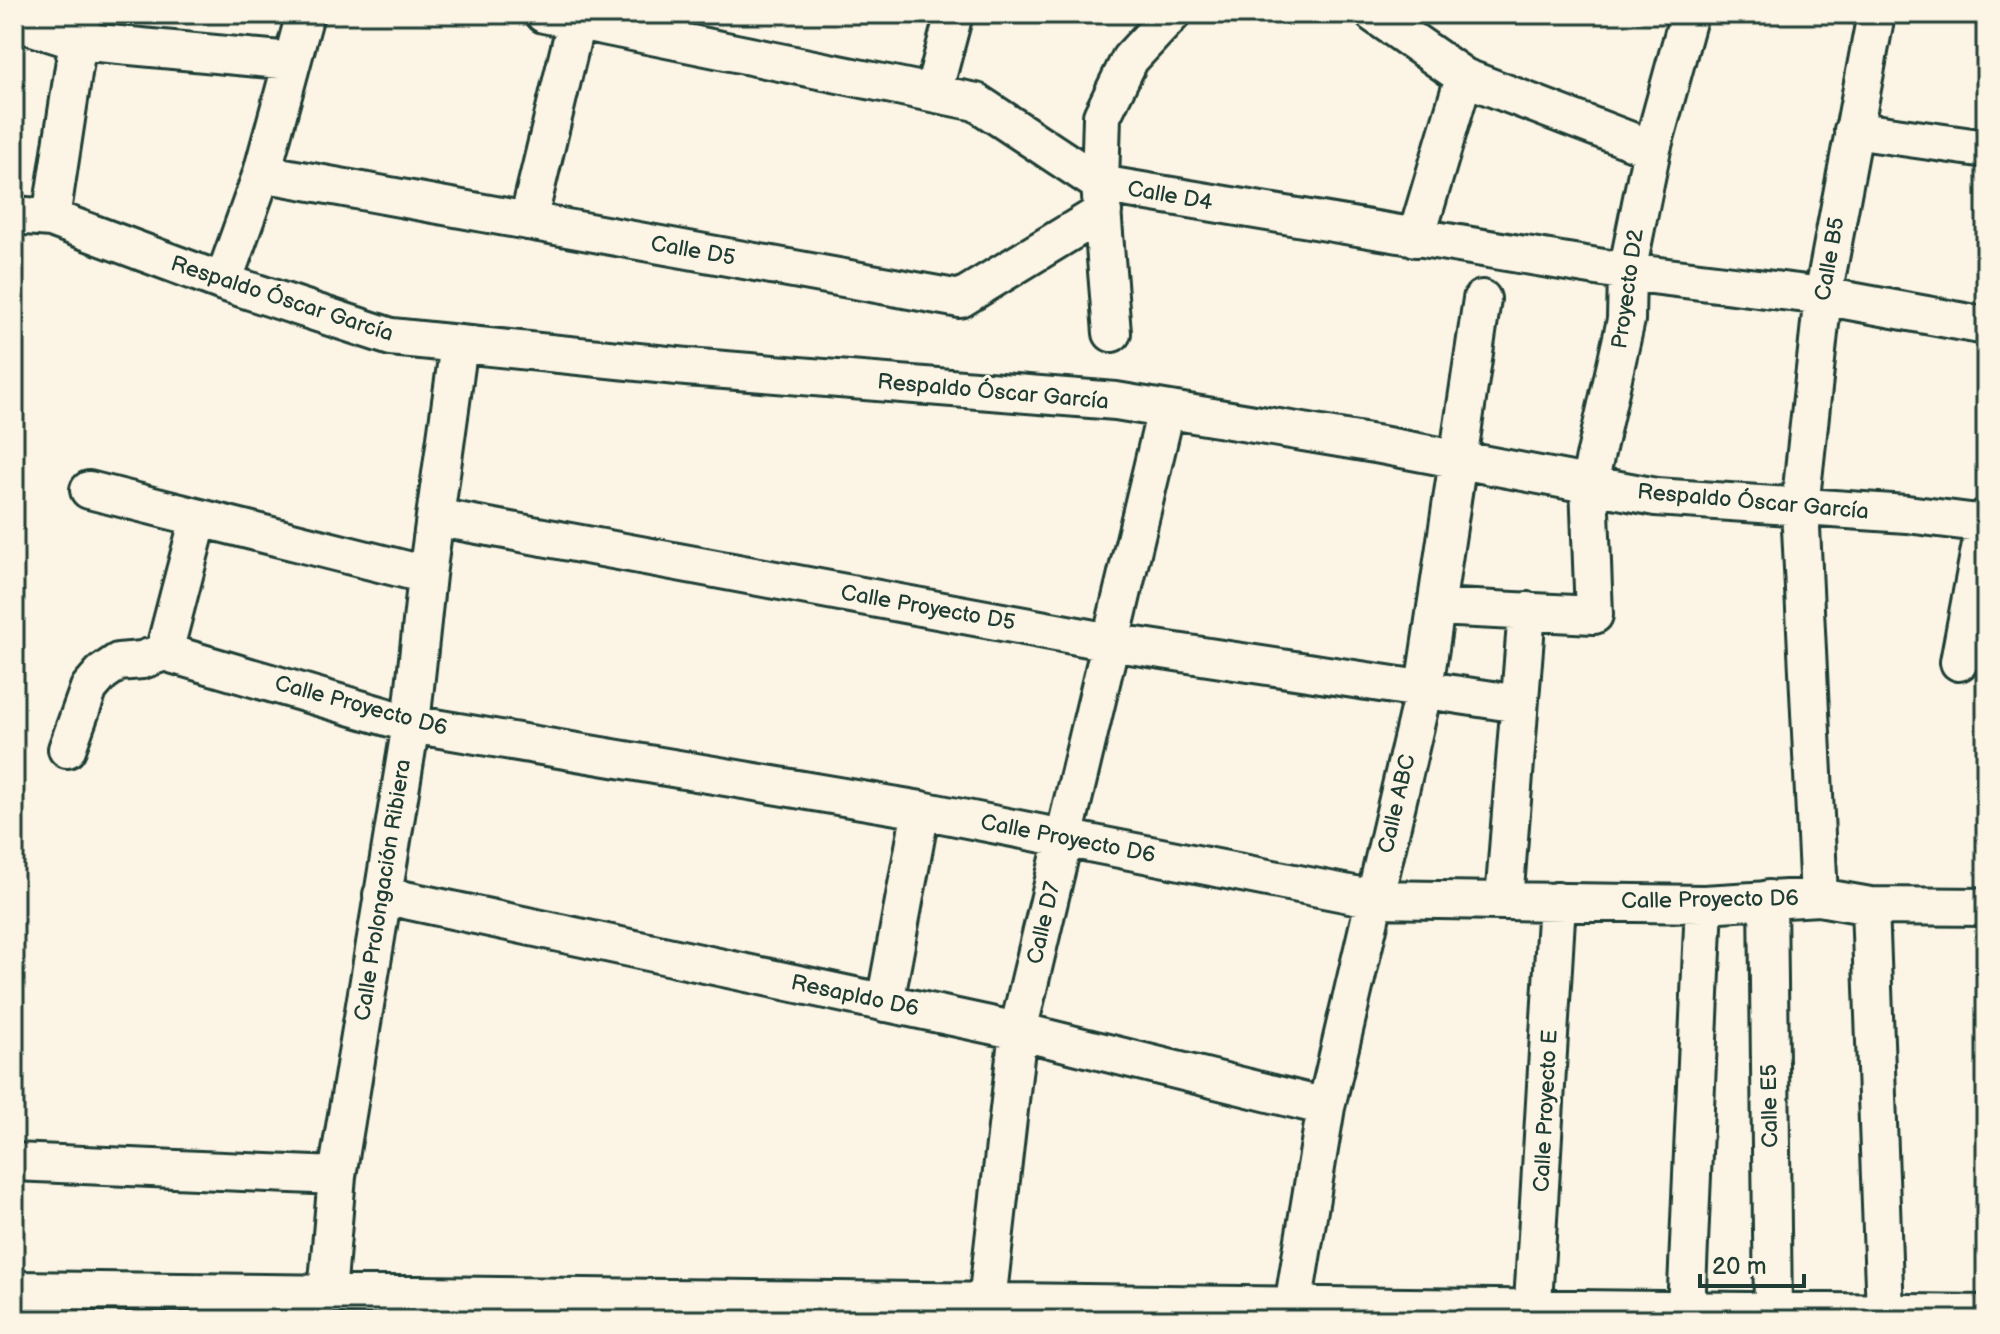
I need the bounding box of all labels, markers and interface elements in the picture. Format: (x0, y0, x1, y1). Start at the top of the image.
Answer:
street label: Calle D4 (1125, 175, 1215, 217)
street label: Calle B5 (1809, 215, 1851, 303)
street label: Proyecto D2 (1606, 227, 1650, 351)
street label: Calle D5 (649, 230, 737, 272)
street label: Respaldo Óscar García (167, 249, 397, 348)
street label: Respaldo Óscar García (876, 367, 1110, 416)
street label: Respaldo Óscar García (1636, 477, 1870, 526)
street label: Calle Proyecto D5 (839, 579, 1017, 637)
street label: Calle Proyecto D6 (272, 670, 450, 742)
street label: Calle ABC (1372, 752, 1422, 856)
street label: Calle Prolongación Ribiera (349, 757, 417, 1023)
street label: Calle Proyecto D6 (978, 809, 1158, 869)
street label: Calle D7 (1021, 879, 1067, 967)
street label: Calle Proyecto D6 (1621, 885, 1799, 915)
street label: Resapldo D6 (789, 969, 921, 1023)
street label: Calle Proyecto E (1528, 1029, 1564, 1193)
street label: Calle E5 (1756, 1064, 1784, 1148)
scale bar (1700, 1238, 1804, 1288)
text: 20 m (1712, 1252, 1767, 1281)

